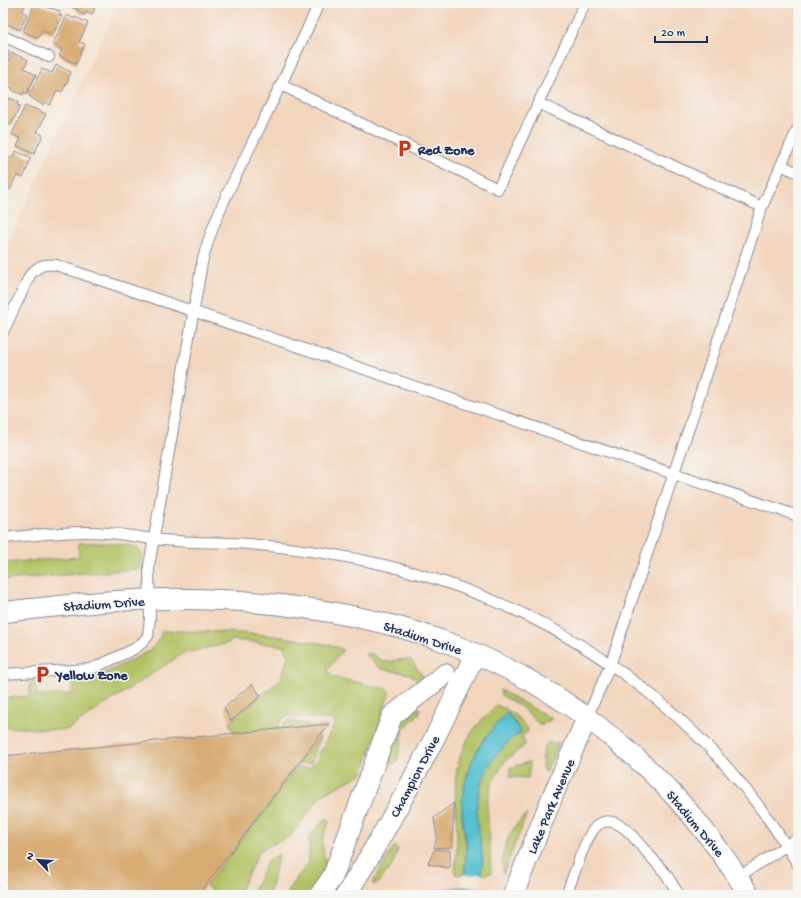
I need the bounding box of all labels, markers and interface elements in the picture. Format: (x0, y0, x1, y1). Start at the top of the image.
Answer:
scale bar (655, 18, 707, 44)
text: 20 m (661, 27, 686, 41)
parking icon: Red Zone (395, 139, 415, 159)
place label: Red Zone (417, 143, 475, 160)
street label: Stadium Drive (63, 594, 146, 617)
street label: Stadium Drive (381, 619, 464, 660)
parking icon: Yellow Zone (33, 664, 53, 684)
place label: Yellow Zone (54, 668, 128, 685)
street label: Champion Drive (387, 733, 445, 821)
street label: Lake Park Avenue (525, 756, 580, 857)
street label: Stadium Drive (661, 788, 727, 862)
north arrow (18, 840, 58, 880)
text: N (24, 851, 38, 862)

